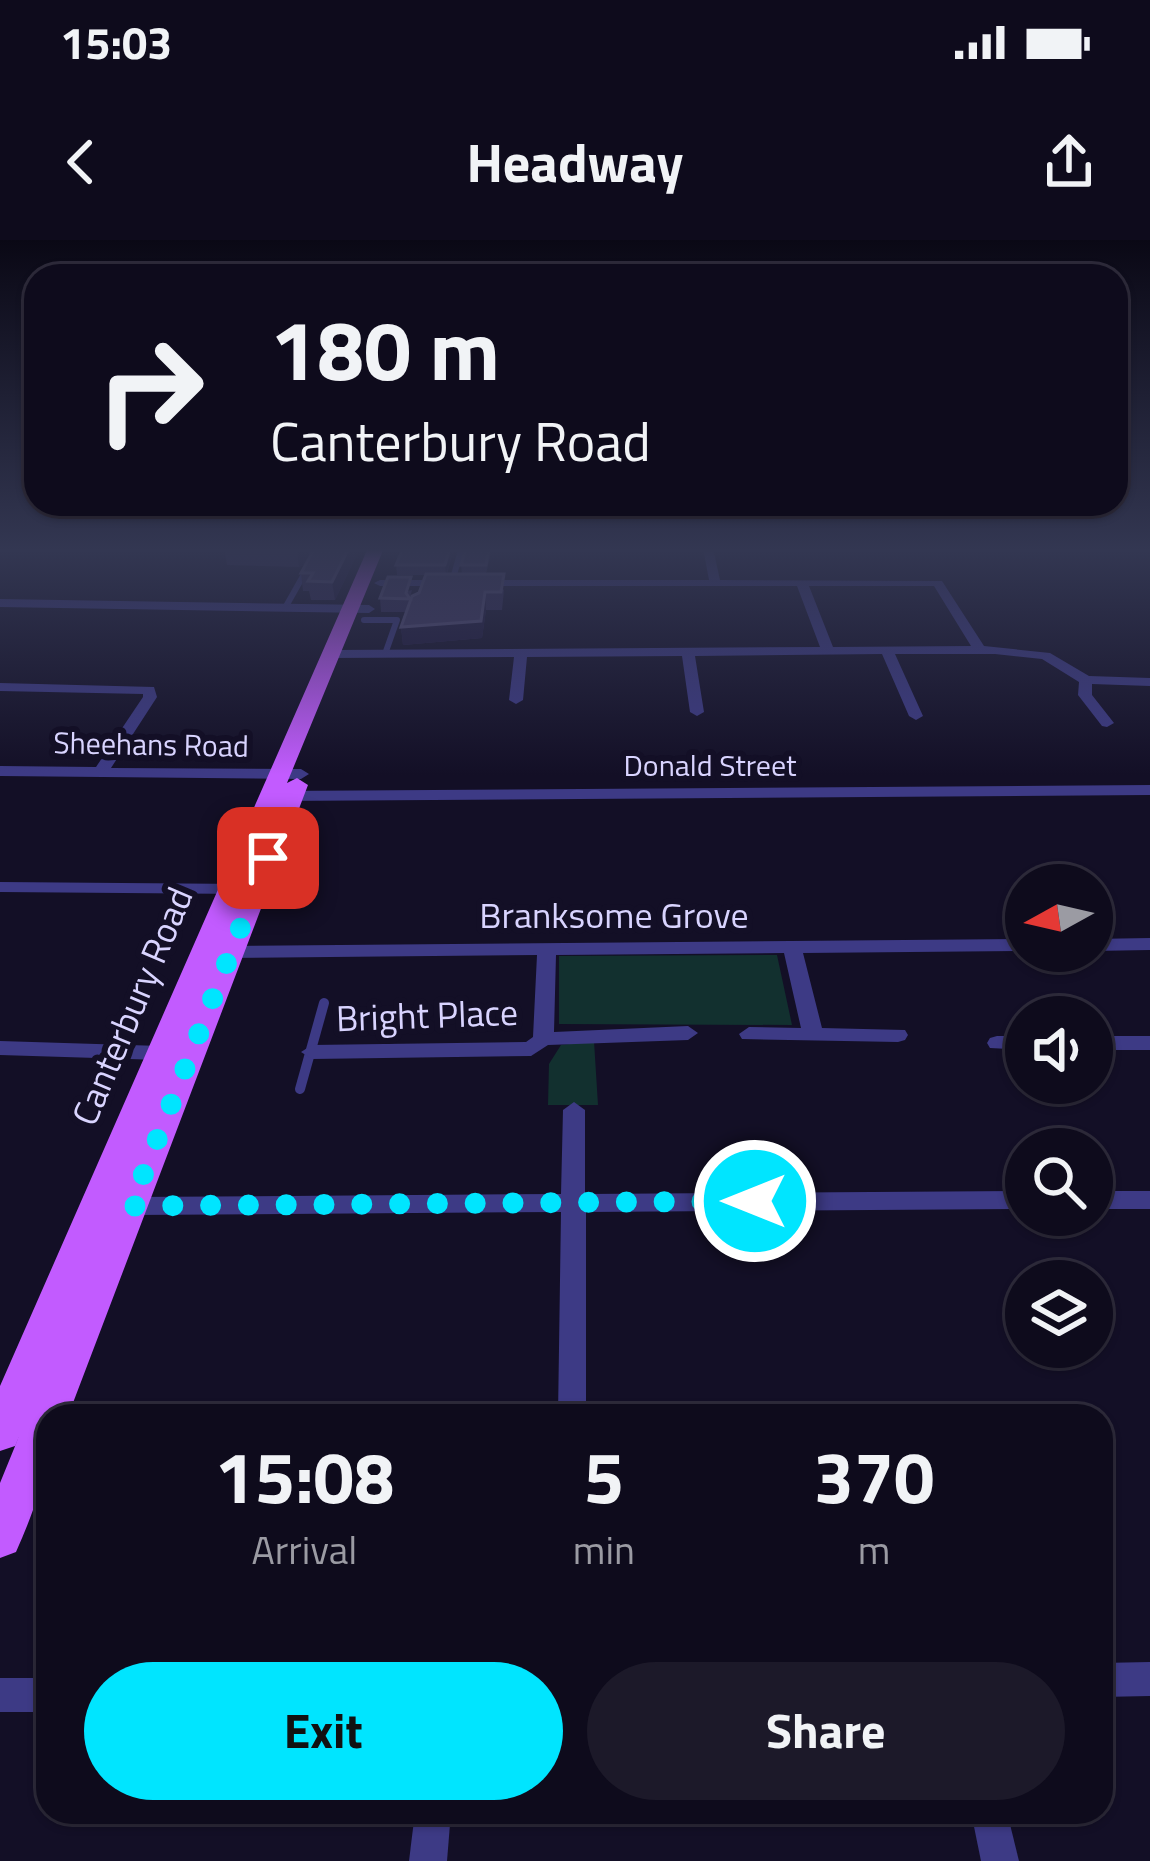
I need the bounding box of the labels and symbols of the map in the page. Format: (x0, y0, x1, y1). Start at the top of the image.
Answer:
street label: Sheehans Road (53, 719, 249, 769)
street label: Donald Street (623, 742, 797, 788)
pin (217, 807, 319, 909)
north arrow (1005, 864, 1113, 972)
street label: Canterbury Road (57, 878, 206, 1133)
street label: Branksome Grove (479, 887, 749, 942)
street label: Bright Place (335, 984, 519, 1045)
position arrow (692, 1138, 818, 1264)

